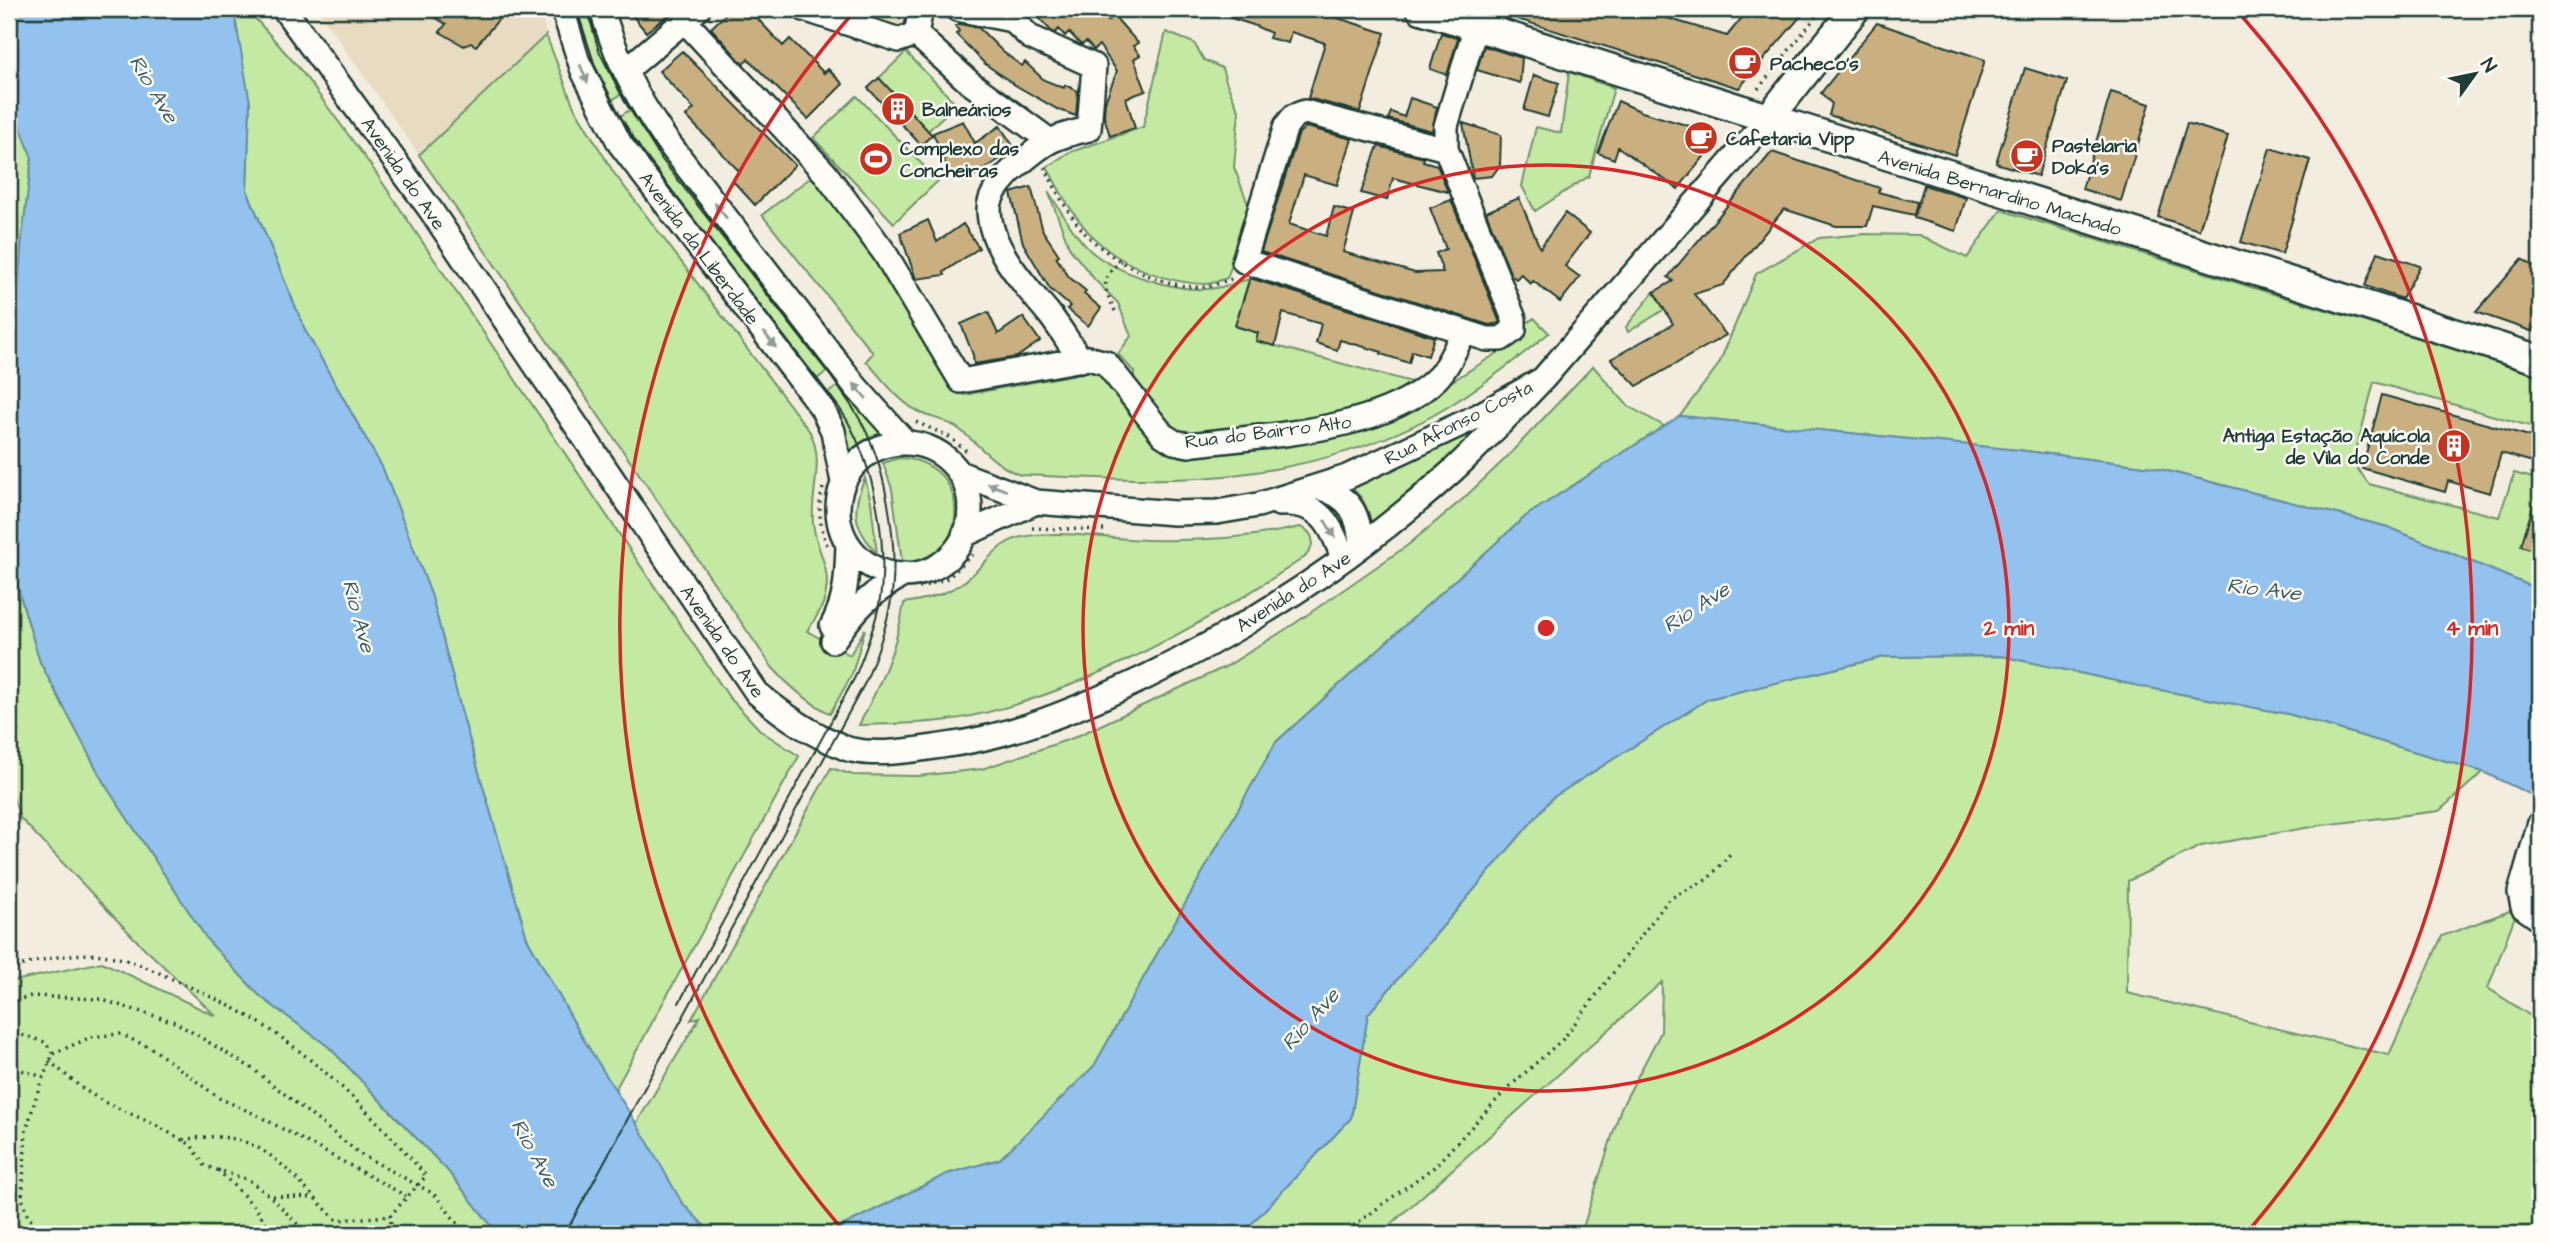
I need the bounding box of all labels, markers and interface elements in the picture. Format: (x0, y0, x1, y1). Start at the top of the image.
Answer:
north arrow (2440, 38, 2510, 108)
cafe icon: Pacheco's (1726, 44, 1764, 82)
water label: Rio Ave (122, 50, 186, 130)
place label: Pacheco's (1770, 51, 1859, 78)
text: N (2473, 53, 2503, 78)
one-way arrow (579, 63, 590, 84)
building icon: Balneários (879, 90, 917, 128)
place label: Balneários (922, 97, 1012, 124)
street label: Avenida do Ave (354, 112, 452, 236)
cafe icon: Cafetaria Vipp (1682, 119, 1720, 157)
place label: Cafetaria Vipp (1726, 126, 1855, 153)
place label: Pastelaria Doka's (2052, 133, 2137, 182)
place label: Complexo das Concheiras (900, 136, 1019, 185)
cafe icon: Pastelaria Doka's (2008, 137, 2046, 175)
sports icon: Complexo das Concheiras (857, 140, 895, 178)
street label: Avenida Bernardino Machado (1875, 144, 2125, 243)
street label: Avenida da Liberdade (632, 167, 765, 331)
one-way arrow (715, 202, 729, 220)
one-way arrow (762, 331, 776, 349)
street label: Rua Afonso Costa (1380, 374, 1538, 472)
one-way arrow (852, 382, 868, 400)
street label: Rua do Bairro Alto (1183, 409, 1353, 456)
place label: Antiga Estação Aquícola de Vila do Conde (2223, 423, 2431, 472)
building icon: Antiga Estação Aquícola de Vila do Conde (2435, 427, 2473, 465)
one-way arrow (987, 482, 1008, 493)
one-way arrow (1323, 519, 1336, 539)
street label: Avenida do Ave (1231, 545, 1357, 640)
water label: Rio Ave (2225, 571, 2304, 609)
water label: Rio Ave (1657, 574, 1737, 640)
water label: Rio Ave (335, 577, 383, 657)
street label: Avenida do Ave (673, 580, 771, 704)
text: 2 min (1983, 614, 2035, 643)
text: 4 min (2446, 614, 2499, 643)
centre of rings (1534, 616, 1558, 640)
water label: Rio Ave (1275, 981, 1347, 1057)
water label: Rio Ave (504, 1114, 566, 1194)

